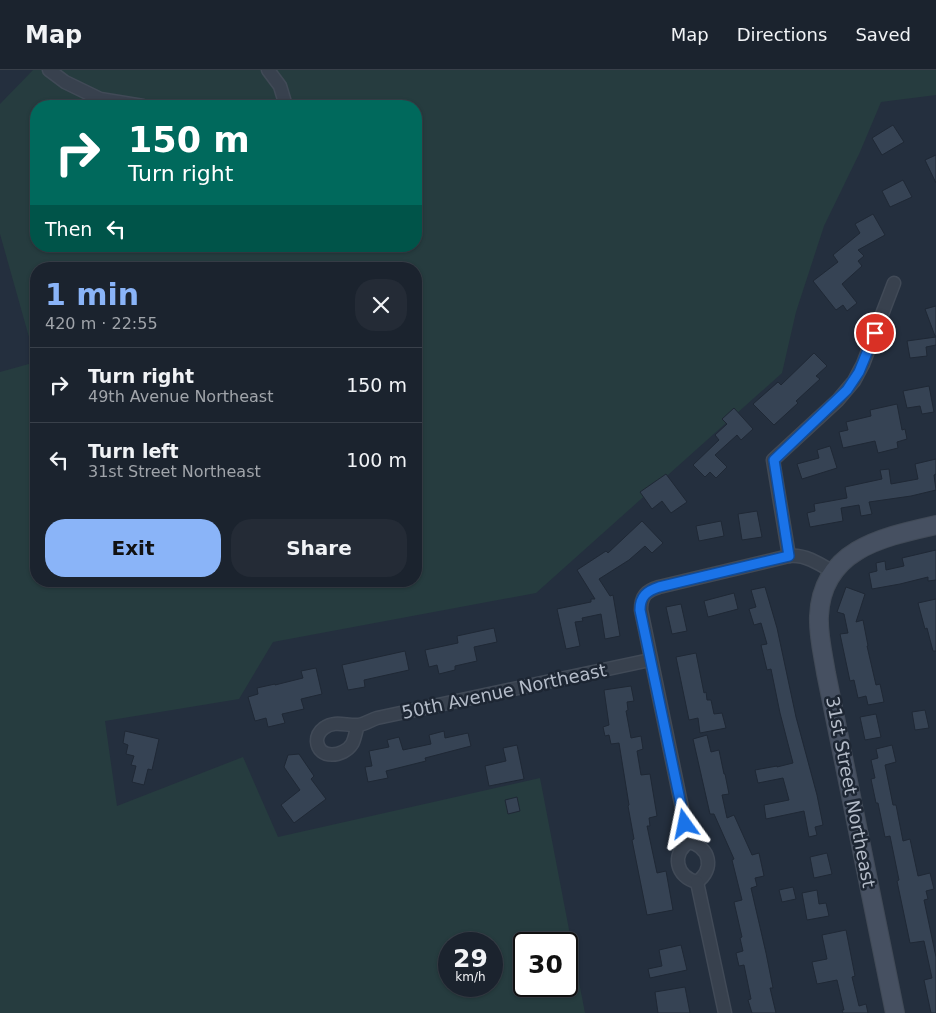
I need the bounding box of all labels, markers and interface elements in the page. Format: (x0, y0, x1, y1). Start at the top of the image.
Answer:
text: Map (25, 21, 82, 49)
text: Map (671, 24, 709, 45)
text: Directions (737, 24, 827, 45)
text: Saved (855, 24, 911, 45)
icon: right (45, 120, 110, 185)
text: 150 m (128, 120, 250, 160)
text: Turn right (128, 161, 233, 186)
icon: left (102, 215, 130, 243)
text: Then (45, 218, 92, 240)
text: 1 min (45, 277, 139, 312)
button: close (355, 279, 407, 331)
pin (854, 312, 896, 354)
text: 420 m · 22:55 (45, 314, 158, 333)
icon: arrive (861, 319, 889, 347)
text: Turn right (88, 365, 194, 387)
icon: right (45, 371, 73, 399)
text: 150 m (346, 374, 407, 396)
text: 49th Avenue Northeast (88, 387, 273, 406)
text: Turn left (88, 440, 179, 462)
icon: left (45, 446, 73, 474)
text: 100 m (346, 449, 407, 471)
text: 31st Street Northeast (88, 462, 261, 481)
button: Exit (45, 519, 221, 577)
button: Share (231, 519, 407, 577)
street label: 50th Avenue Northeast (400, 659, 608, 723)
street label: 31st Street Northeast (822, 695, 880, 889)
position arrow (658, 797, 710, 849)
speed limit sign: 30 (513, 932, 578, 997)
text: 29 (453, 944, 488, 973)
text: km/h (455, 970, 486, 984)

